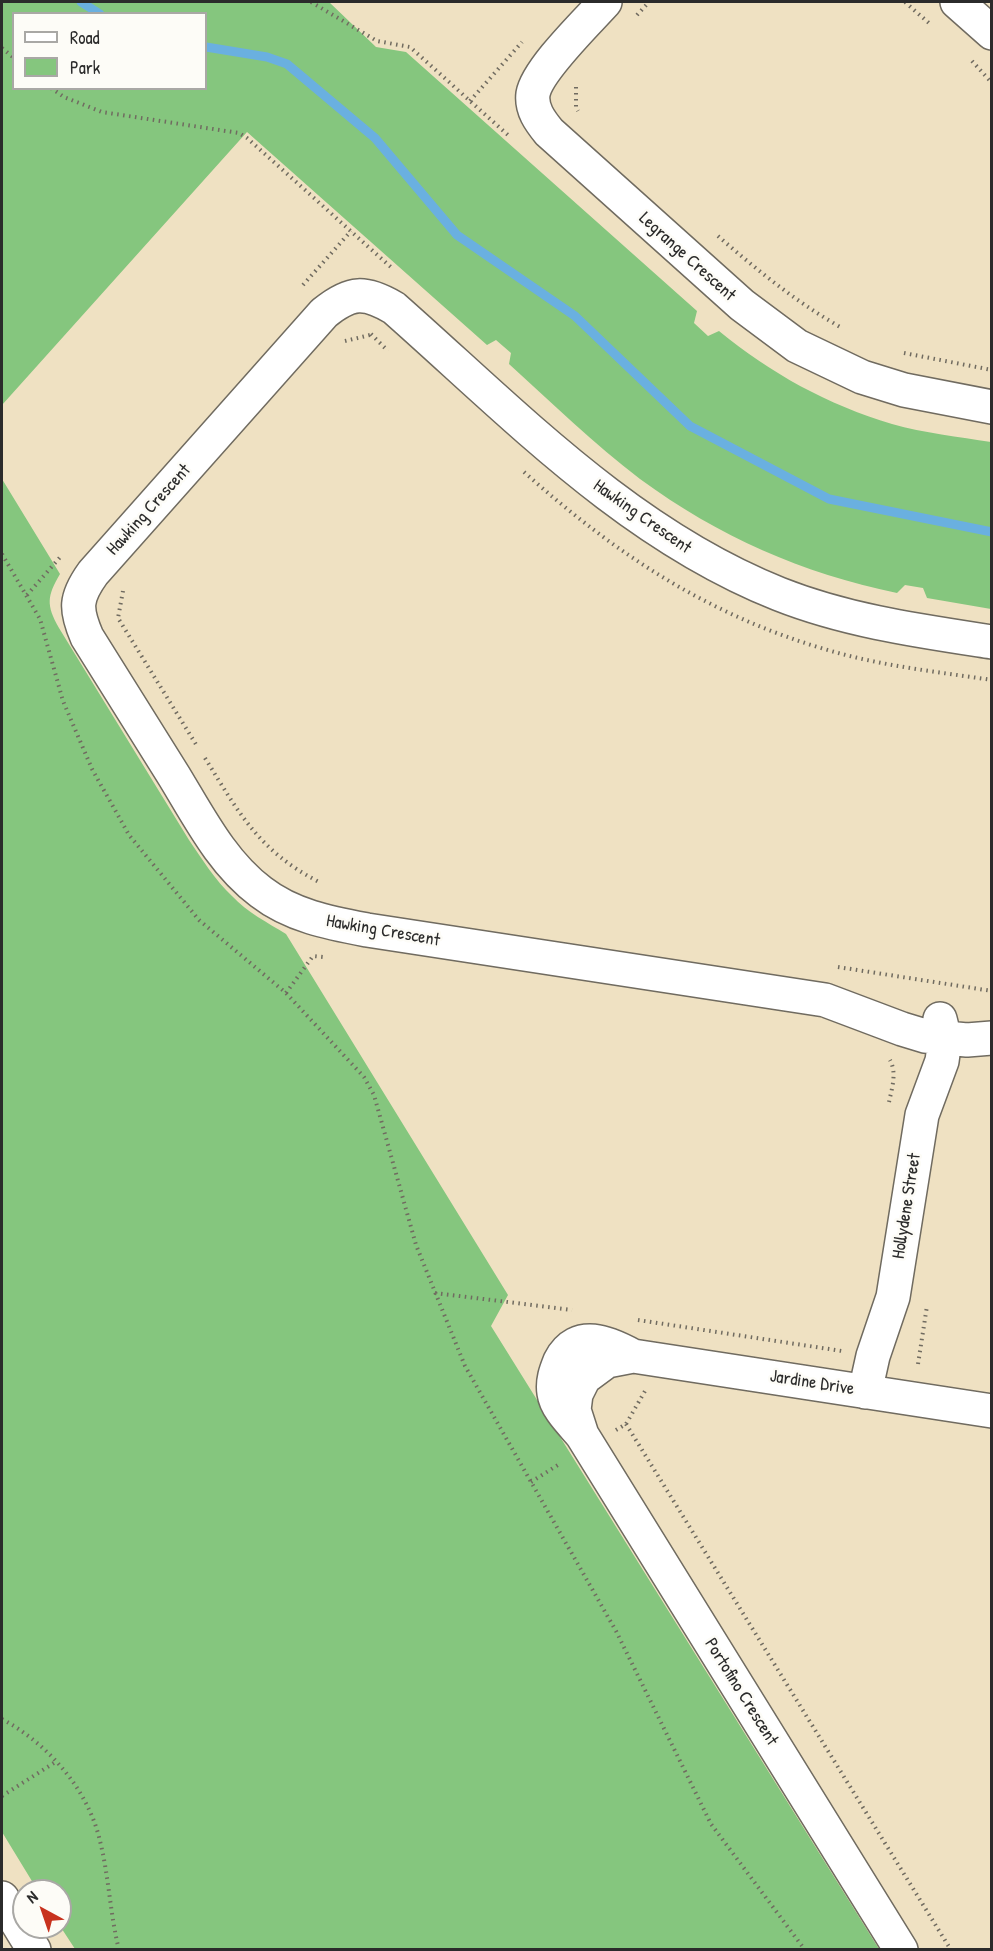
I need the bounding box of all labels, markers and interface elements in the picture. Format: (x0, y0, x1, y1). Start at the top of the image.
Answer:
legend (12, 12, 207, 90)
text: Road (70, 25, 100, 50)
text: Park (70, 55, 100, 80)
street label: Legrange Crescent (634, 208, 740, 306)
street label: Hawking Crescent (103, 460, 195, 560)
street label: Hawking Crescent (589, 475, 695, 559)
street label: Hawking Crescent (325, 910, 441, 952)
street label: Hollydene Street (888, 1152, 926, 1260)
street label: Jardine Drive (768, 1366, 856, 1400)
street label: Portofino Crescent (699, 1634, 783, 1750)
north arrow (12, 1879, 72, 1939)
text: N (21, 1886, 42, 1908)

